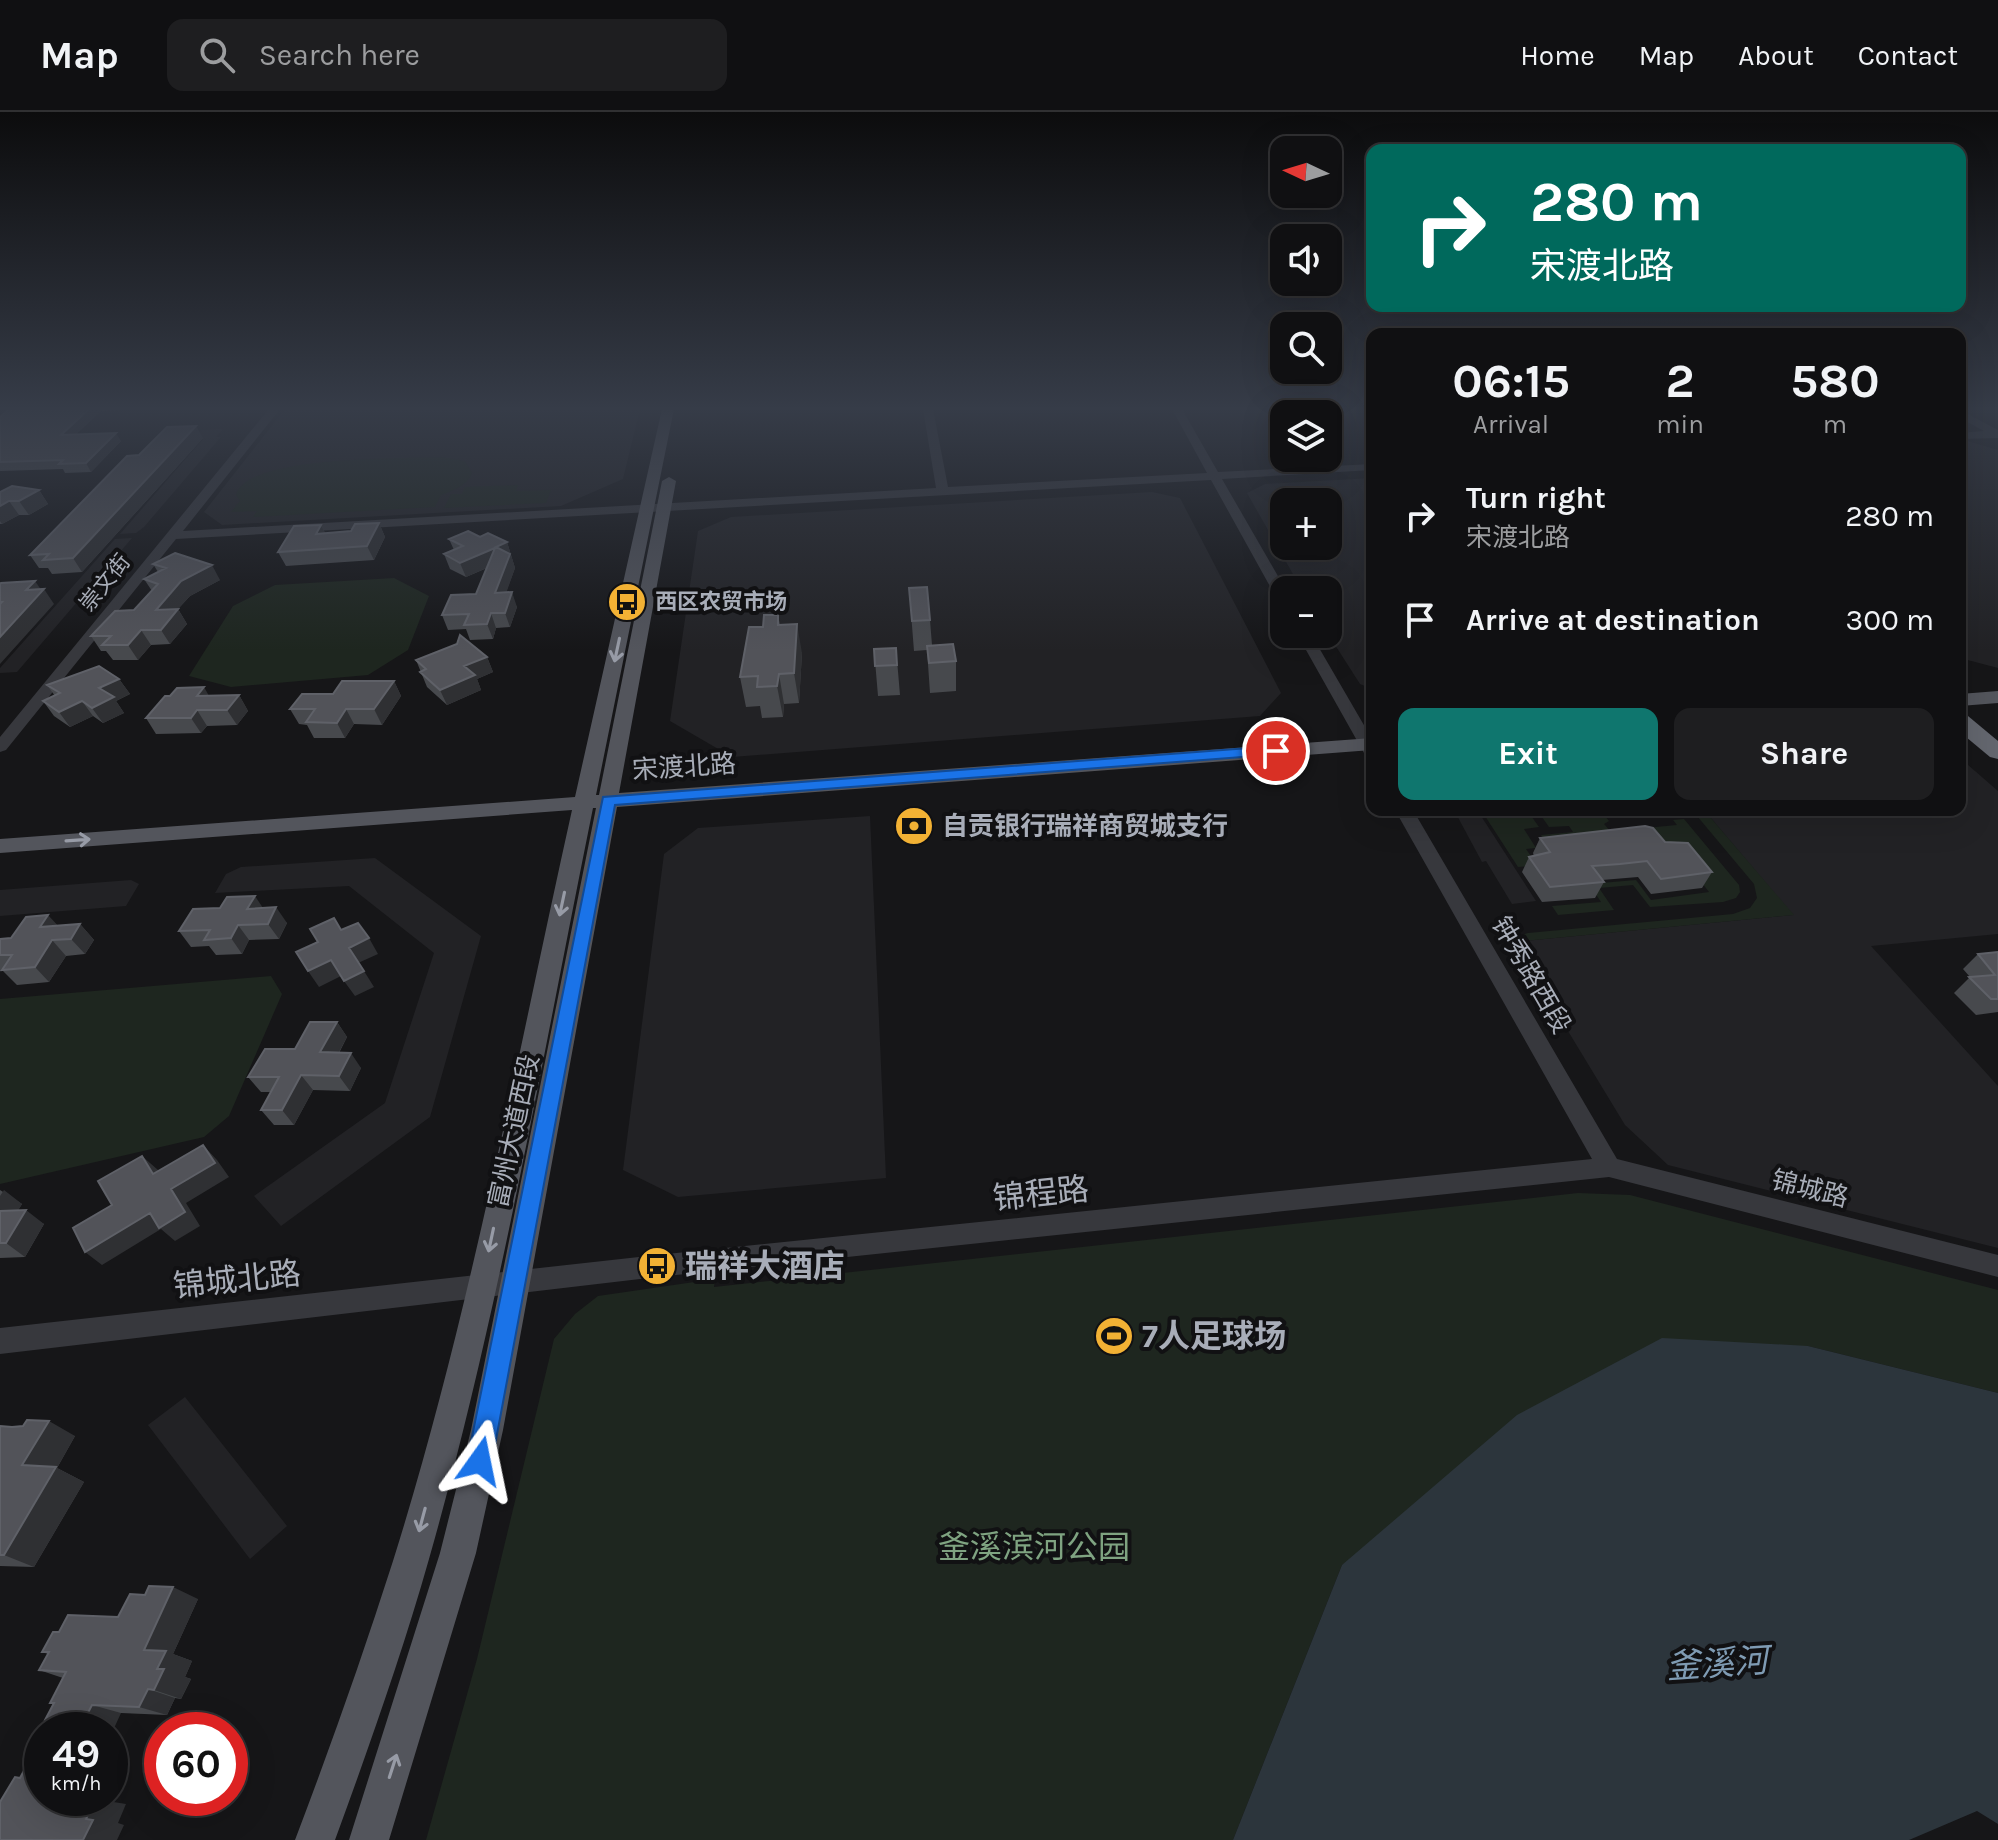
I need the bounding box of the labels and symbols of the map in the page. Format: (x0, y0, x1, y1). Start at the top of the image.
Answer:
north arrow (1270, 136, 1342, 208)
street label: 崇文街 (74, 549, 136, 617)
bus stop icon: 西区农贸市场 (606, 581, 648, 623)
place label: 西区农贸市场 (655, 589, 787, 615)
one-way arrow (609, 636, 624, 662)
pin (1242, 717, 1310, 785)
street label: 宋渡北路 (631, 748, 737, 786)
bank icon: 自贡银行瑞祥商贸城支行 (893, 805, 935, 847)
place label: 自贡银行瑞祥商贸城支行 (942, 811, 1228, 842)
one-way arrow (64, 833, 91, 848)
one-way arrow (554, 891, 569, 916)
street label: 钟秀路西段 (1485, 911, 1577, 1039)
street label: 富州大道西段 (483, 1051, 545, 1211)
street label: 锦城路 (1768, 1165, 1852, 1213)
street label: 锦程路 (991, 1171, 1091, 1217)
one-way arrow (483, 1227, 498, 1253)
bus stop icon: 瑞祥大酒店 (636, 1245, 678, 1287)
place label: 瑞祥大酒店 (685, 1248, 845, 1285)
street label: 锦城北路 (171, 1255, 303, 1305)
sports icon: 7人足球场 (1093, 1315, 1135, 1357)
place label: 7人足球场 (1142, 1318, 1286, 1355)
position arrow (438, 1419, 522, 1503)
one-way arrow (414, 1507, 429, 1533)
park label: 釜溪滨河公园 (938, 1529, 1130, 1566)
water label: 釜溪河 (1665, 1640, 1775, 1688)
speed limit sign: 60 (144, 1712, 248, 1816)
one-way arrow (387, 1754, 402, 1779)

